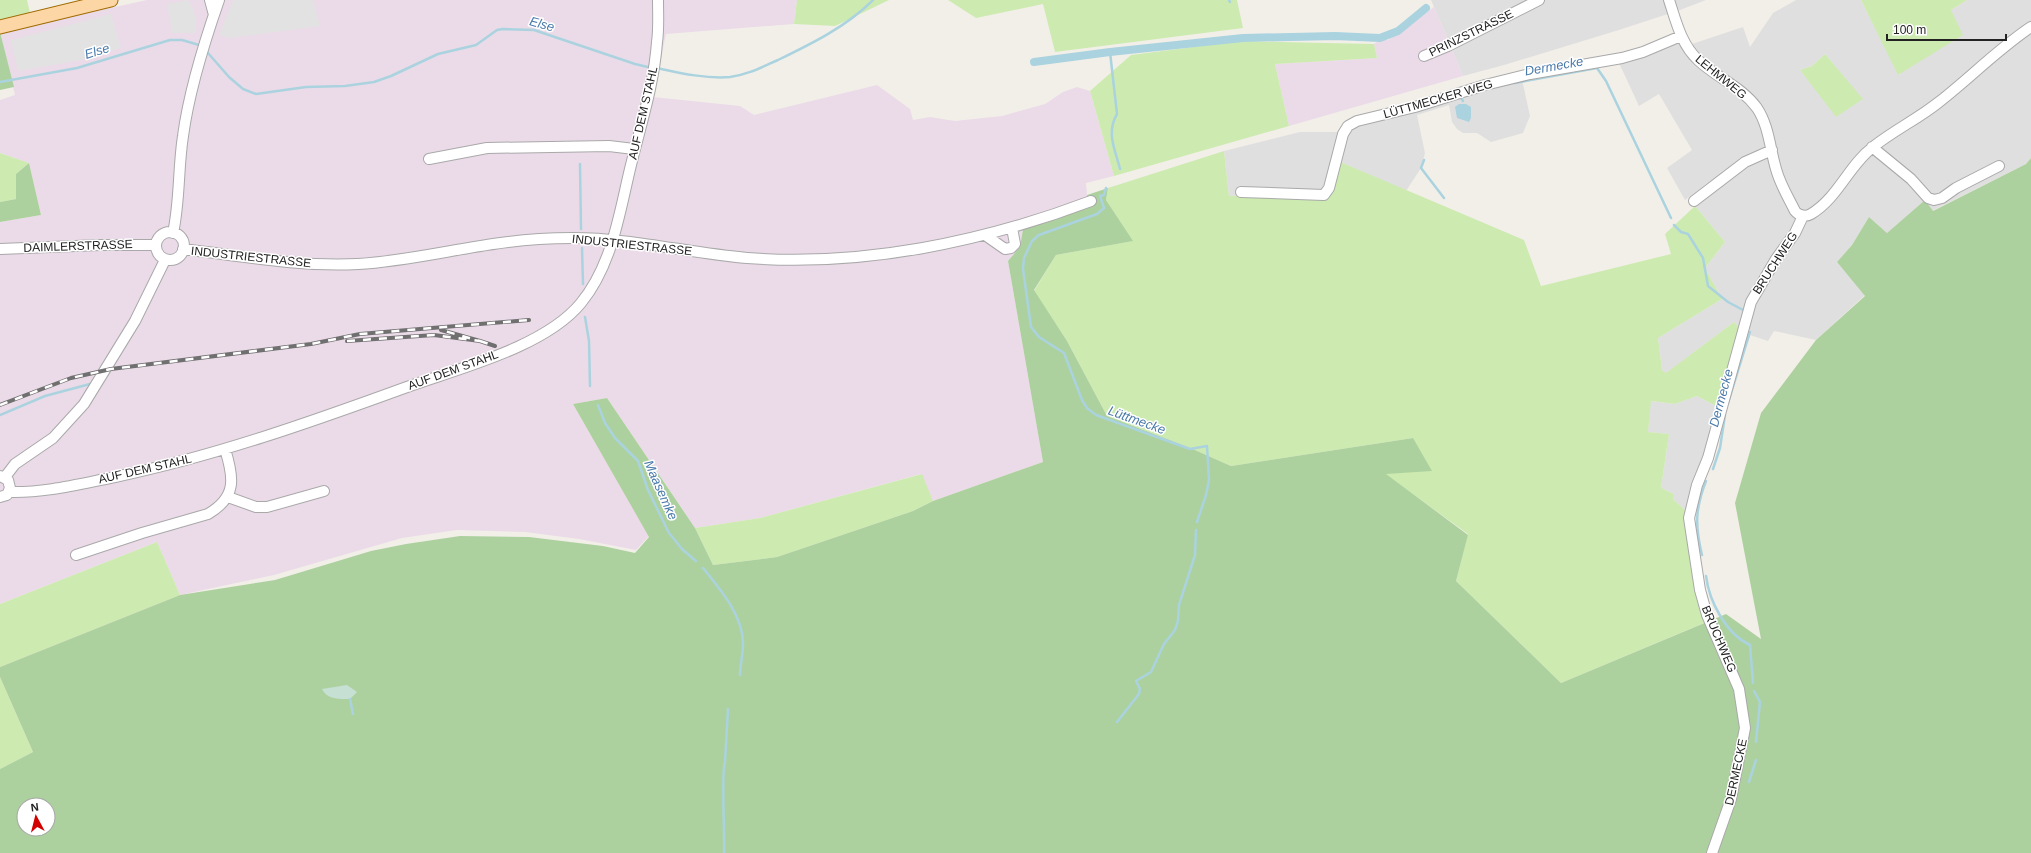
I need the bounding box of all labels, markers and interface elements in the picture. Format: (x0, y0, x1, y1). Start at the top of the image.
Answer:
street label: PRINZSTRASSE (1427, 7, 1515, 59)
water label: Else (528, 13, 556, 35)
scale bar (1887, 16, 2006, 42)
text: 100 m (1893, 23, 1926, 37)
water label: Else (83, 40, 111, 62)
street label: LEHMWEG (1692, 52, 1750, 102)
water label: Dermecke (1524, 53, 1584, 79)
street label: AUF DEM STAHL (625, 65, 661, 161)
street label: LÜTTMECKER WEG (1382, 77, 1494, 121)
street label: BRUCHWEG (1750, 229, 1800, 297)
street label: INDUSTRIESTRASSE (571, 232, 693, 258)
street label: DAIMLERSTRASSE (23, 237, 133, 255)
street label: INDUSTRIESTRASSE (190, 244, 312, 270)
street label: AUF DEM STAHL (406, 347, 500, 393)
water label: Dermecke (1706, 367, 1736, 429)
water label: Lüttmecke (1106, 403, 1168, 437)
street label: AUF DEM STAHL (97, 451, 193, 487)
water label: Maasemke (641, 458, 681, 522)
street label: BRUCHWEG (1699, 603, 1739, 675)
street label: DERMECKE (1722, 737, 1750, 807)
north arrow (16, 797, 56, 837)
text: N (30, 801, 40, 814)

